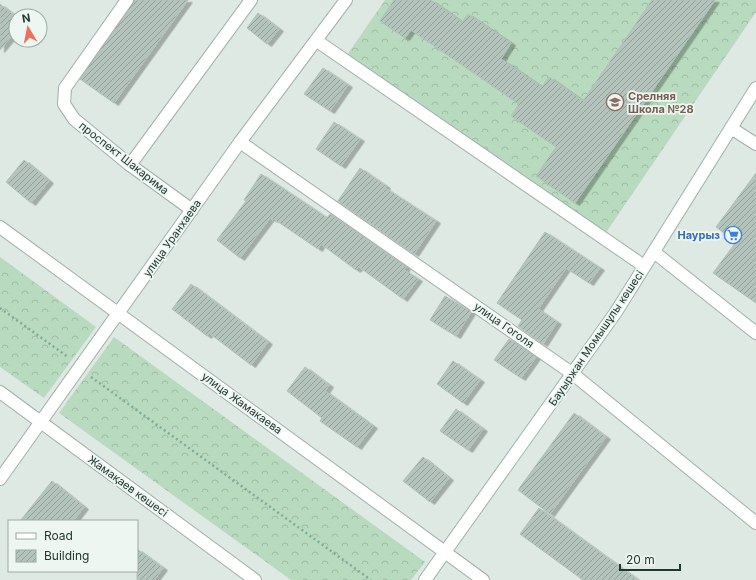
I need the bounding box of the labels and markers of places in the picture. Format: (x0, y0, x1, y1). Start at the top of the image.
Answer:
place label: Срелняя Школа №28 (628, 89, 694, 116)
school or university icon: Срелняя Школа №28 (605, 92, 625, 112)
supermarket icon: Наурыз (723, 225, 743, 245)
place label: Наурыз (677, 228, 720, 242)

